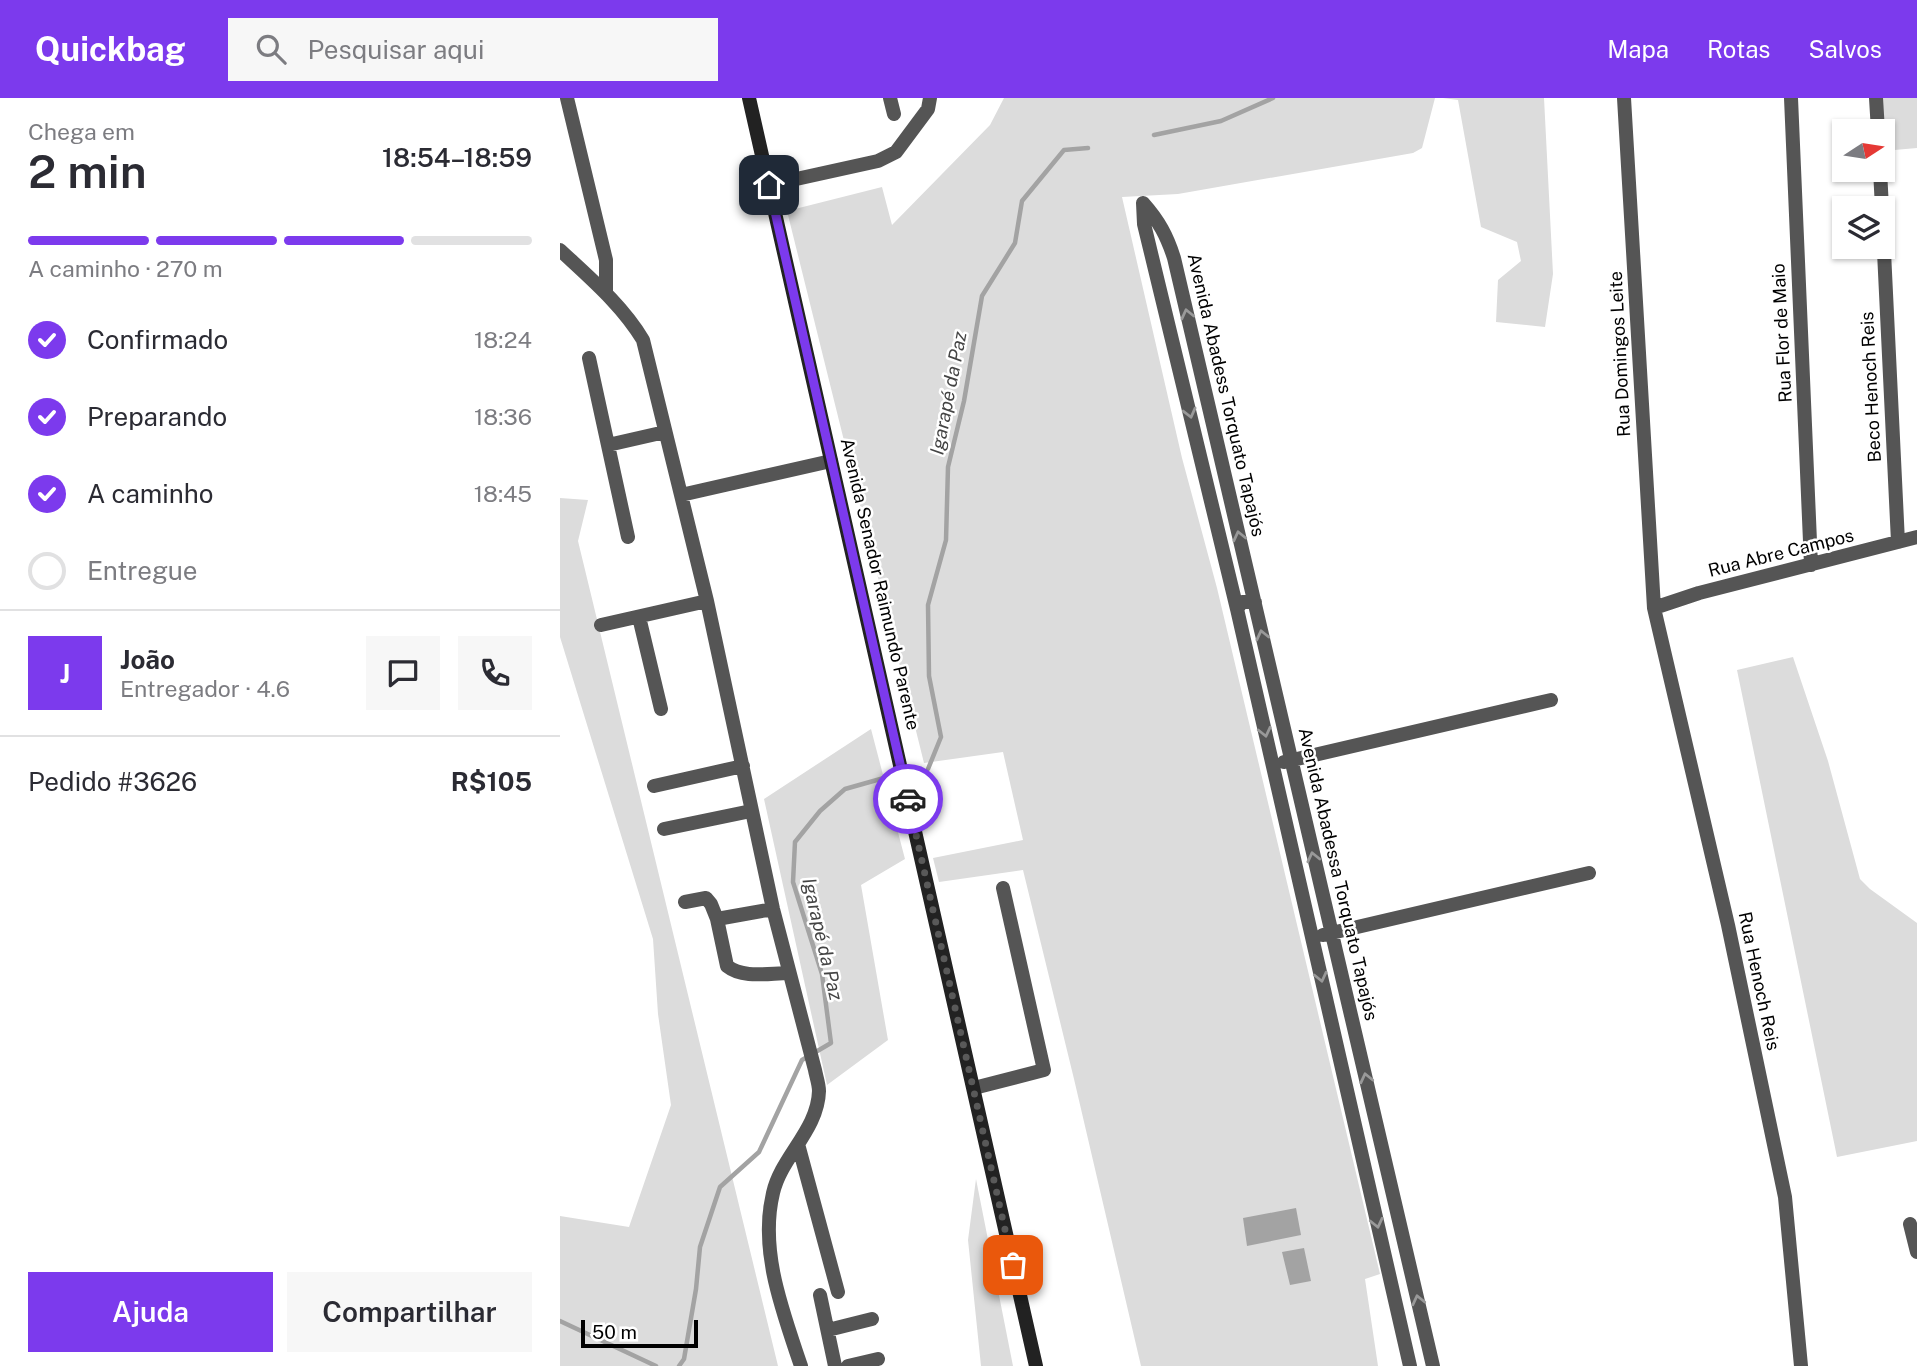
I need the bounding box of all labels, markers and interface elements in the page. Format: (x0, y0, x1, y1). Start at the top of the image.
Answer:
search box (228, 18, 718, 81)
text: Quickbag (35, 30, 186, 68)
icon: search (252, 30, 290, 68)
text: Pesquisar aqui (308, 34, 484, 65)
text: Mapa (1607, 35, 1669, 63)
text: Rotas (1707, 35, 1770, 63)
text: Salvos (1808, 35, 1882, 63)
text: Chega em (28, 118, 135, 145)
north arrow (1832, 119, 1895, 182)
map controls (1832, 119, 1895, 259)
text: 18:54–18:59 (382, 142, 532, 173)
text: 2 min (28, 144, 147, 198)
pin (739, 155, 799, 215)
icon: home (750, 166, 788, 204)
button: layers (1832, 196, 1895, 259)
street label: Avenida Abadess Torquato Tapajós (1184, 251, 1269, 539)
text: A caminho · 270 m (28, 255, 223, 282)
street label: Rua Flor de Maio (1767, 263, 1796, 403)
street label: Rua Domingos Leite (1605, 271, 1634, 438)
one-way arrow (1181, 308, 1196, 320)
street label: Beco Henoch Reis (1856, 311, 1885, 463)
icon: check (28, 321, 66, 359)
text: Confirmado (87, 324, 228, 355)
text: 18:24 (474, 326, 532, 353)
water label: Igarapé da Paz (925, 329, 971, 456)
icon: check (28, 398, 66, 436)
text: Preparando (87, 401, 227, 432)
text: 18:36 (474, 403, 532, 430)
one-way arrow (1181, 407, 1196, 419)
street label: Avenida Senador Raimundo Parente (837, 436, 924, 732)
icon: check (28, 475, 66, 513)
text: A caminho (87, 478, 214, 509)
text: 18:45 (474, 480, 532, 507)
street label: Rua Abre Campos (1706, 524, 1856, 581)
one-way arrow (1233, 530, 1247, 542)
text: Entregue (87, 555, 198, 586)
one-way arrow (1256, 629, 1270, 641)
button: chat (366, 636, 440, 710)
button: phone (458, 636, 532, 710)
text: João (120, 644, 175, 675)
text: J (60, 658, 70, 689)
text: Entregador · 4.6 (120, 675, 290, 702)
street label: Avenida Abadessa Torquato Tapajós (1295, 725, 1382, 1022)
one-way arrow (1257, 726, 1271, 738)
courier (873, 764, 943, 834)
text: Pedido #3626 (28, 766, 197, 797)
text: R$105 (451, 766, 532, 797)
icon: car (889, 780, 927, 818)
one-way arrow (1307, 851, 1322, 863)
water label: Igarapé da Paz (798, 876, 848, 1003)
street label: Rua Henoch Reis (1735, 910, 1784, 1052)
one-way arrow (1313, 971, 1327, 983)
one-way arrow (1359, 1072, 1374, 1084)
one-way arrow (1369, 1217, 1383, 1229)
pin (983, 1235, 1043, 1295)
icon: bag (994, 1246, 1032, 1284)
button: Ajuda (28, 1272, 273, 1352)
button: Compartilhar (287, 1272, 532, 1352)
one-way arrow (1411, 1294, 1426, 1306)
scale bar (581, 1317, 698, 1349)
text: 50 m (592, 1321, 637, 1343)

